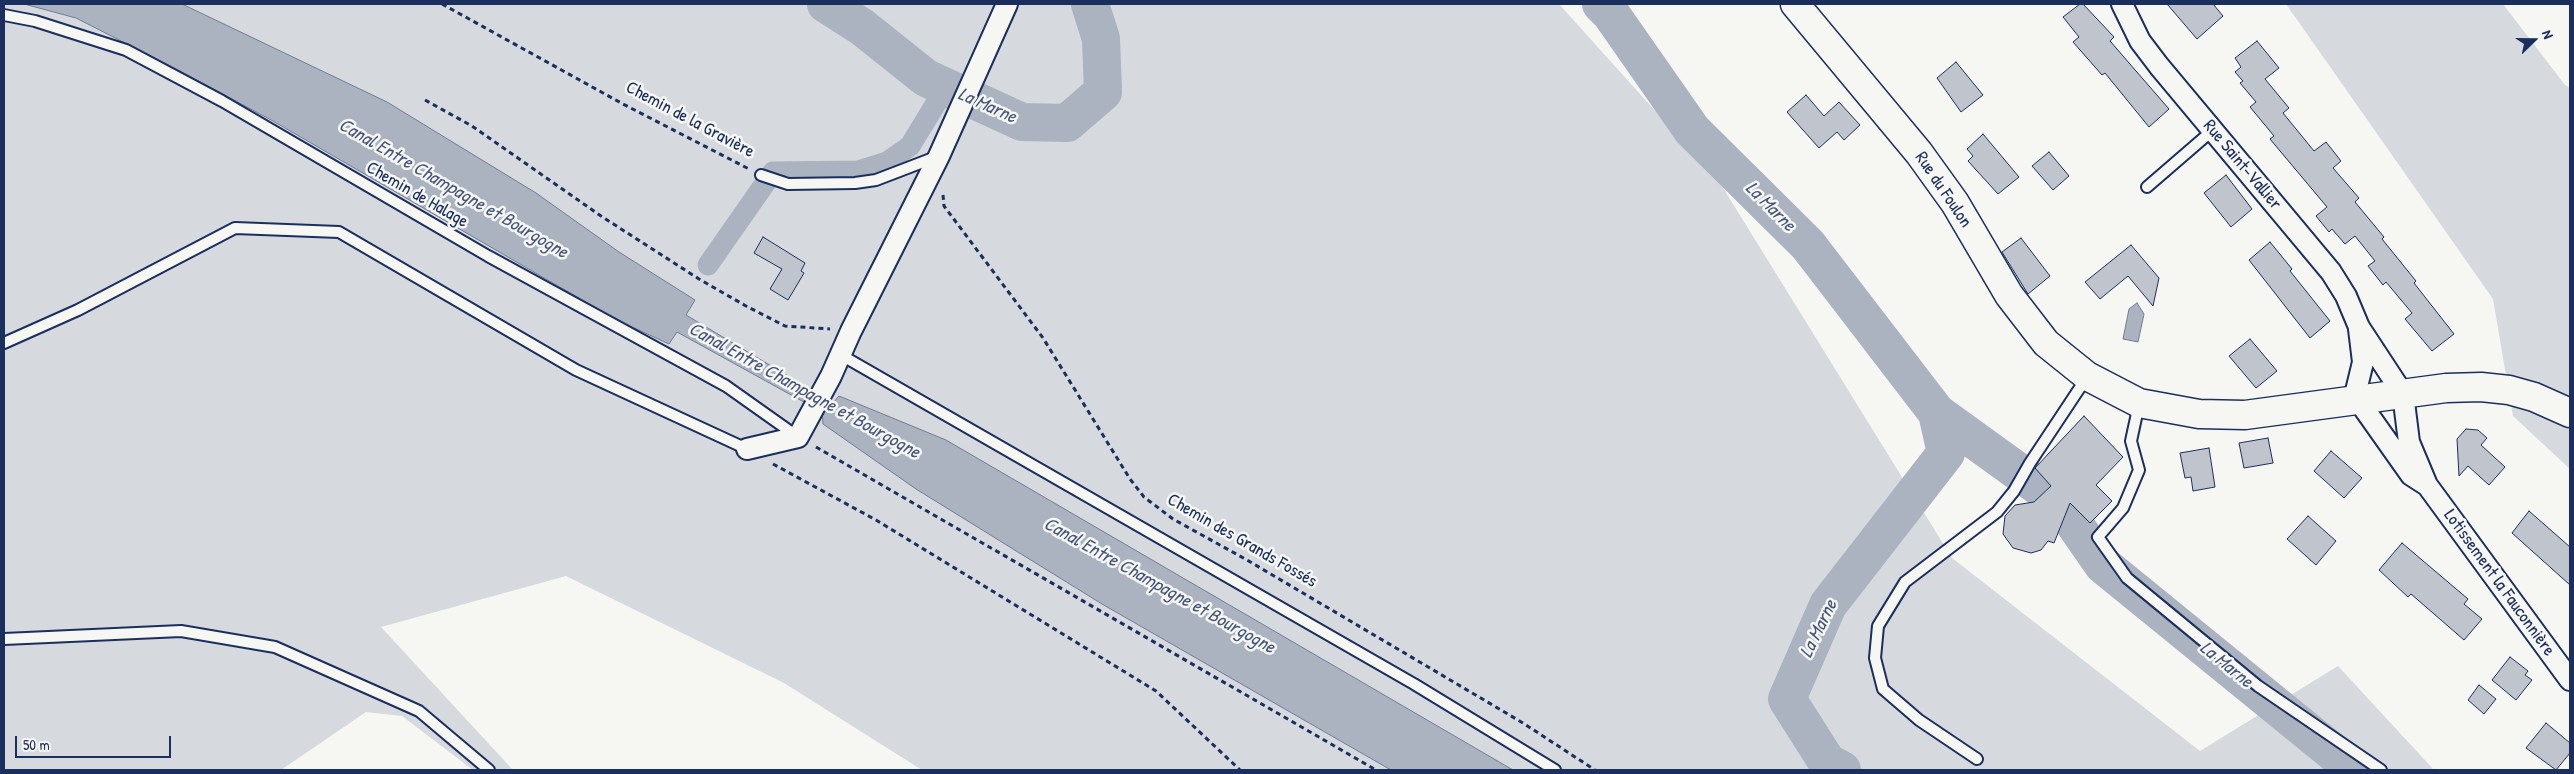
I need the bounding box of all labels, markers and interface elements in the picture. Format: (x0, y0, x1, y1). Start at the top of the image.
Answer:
north arrow (2509, 15, 2559, 65)
text: N (2538, 27, 2559, 41)
street label: Chemin de la Gravière (622, 77, 758, 163)
water label: La Marne (954, 83, 1020, 129)
water label: Canal Entre Champagne et Bourgogne (334, 114, 572, 264)
street label: Rue Saint-Vallier (2198, 116, 2286, 214)
street label: Rue du Foulon (1910, 148, 1976, 232)
street label: Chemin de Halage (362, 157, 472, 233)
water label: La Marne (1740, 177, 1800, 237)
water label: Canal Entre Champagne et Bourgogne (684, 318, 924, 464)
street label: Chemin des Grands Fossés (1163, 489, 1321, 593)
street label: Lotissement la Fauconnière (2439, 506, 2559, 660)
water label: Canal Entre Champagne et Bourgogne (1039, 513, 1279, 659)
water label: La Marne (1795, 597, 1843, 661)
water label: La Marne (2195, 637, 2257, 693)
scale bar (18, 726, 174, 758)
text: 50 m (23, 734, 50, 755)

